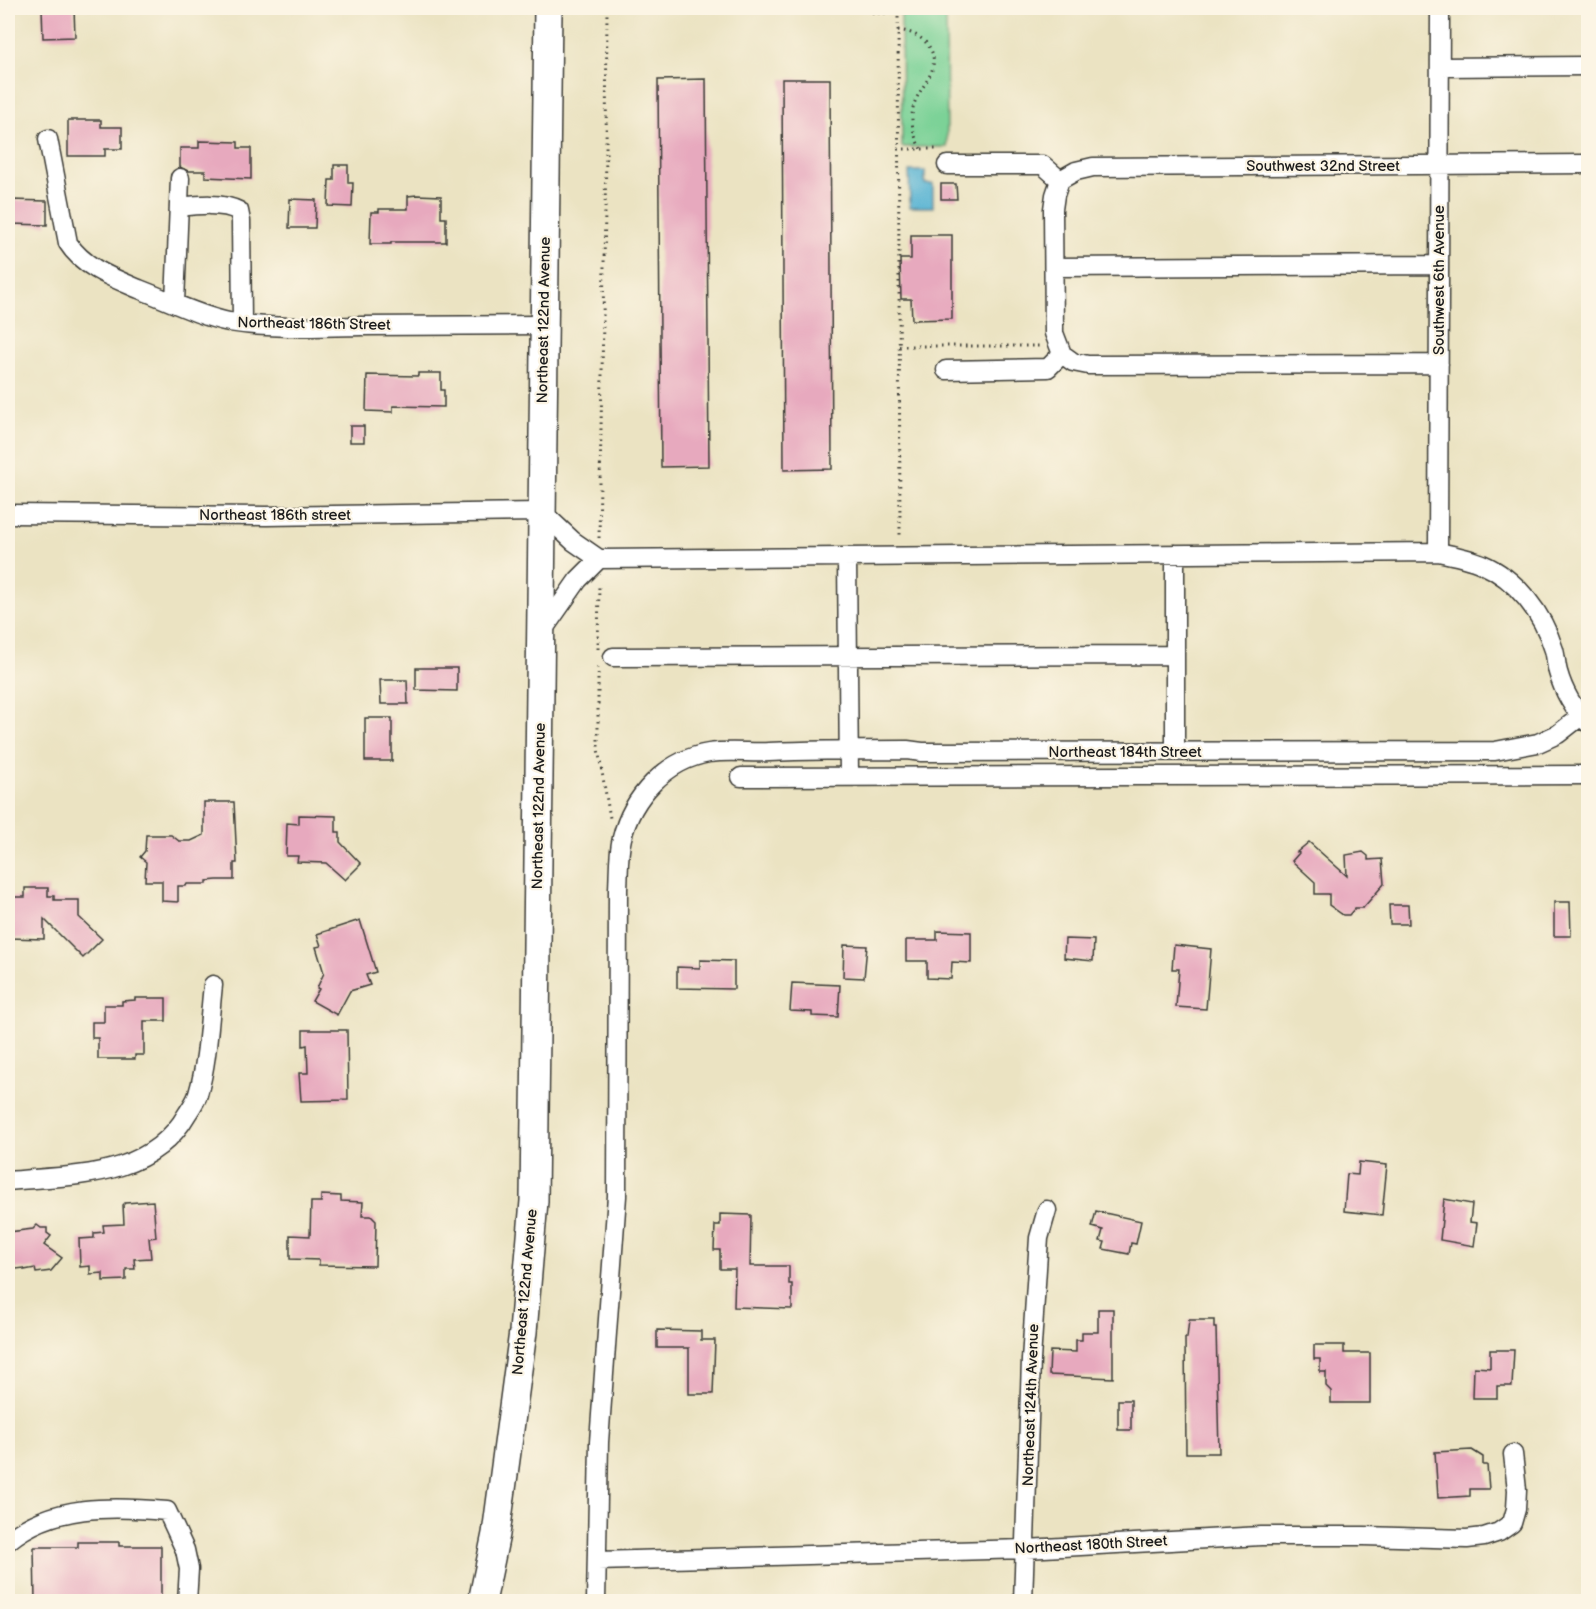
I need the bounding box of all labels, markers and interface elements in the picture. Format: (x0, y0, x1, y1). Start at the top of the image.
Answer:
street label: Southwest 32nd Street (1246, 157, 1400, 176)
street label: Southwest 6th Avenue (1430, 205, 1449, 355)
street label: Northeast 122nd Avenue (533, 236, 555, 404)
street label: Northeast 186th Street (237, 313, 391, 335)
street label: Northeast 186th street (199, 506, 351, 525)
street label: Northeast 122nd Avenue (528, 722, 550, 890)
street label: Northeast 184th Street (1048, 743, 1202, 762)
street label: Northeast 122nd Avenue (508, 1208, 542, 1376)
street label: Northeast 124th Avenue (1019, 1323, 1043, 1487)
street label: Northeast 180th Street (1014, 1531, 1168, 1558)

